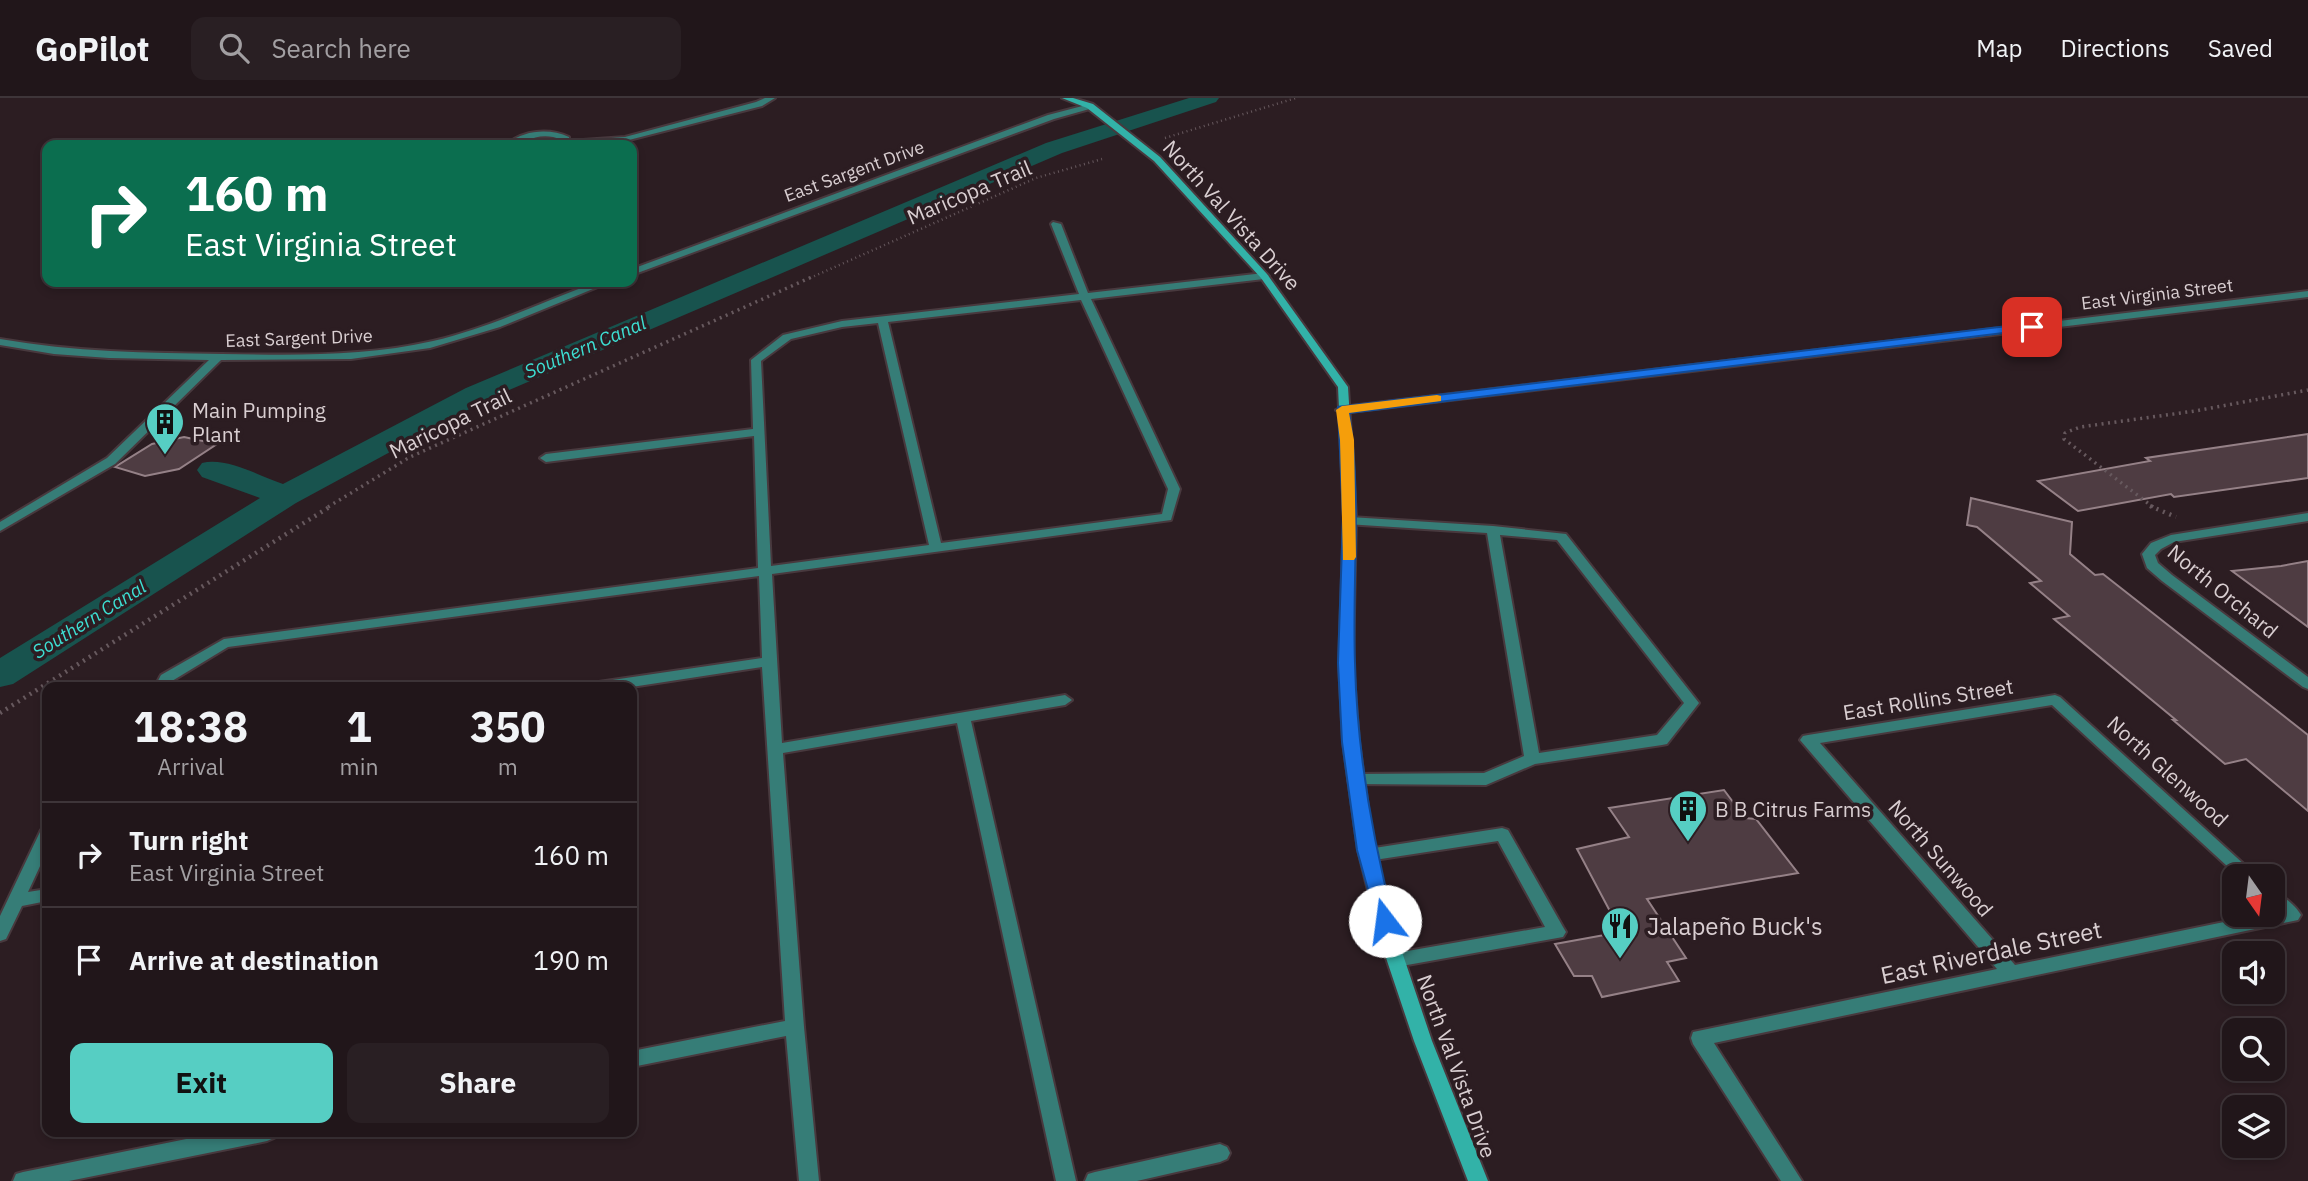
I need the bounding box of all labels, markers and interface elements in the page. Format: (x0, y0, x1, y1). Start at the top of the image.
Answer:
search box (191, 17, 681, 80)
text: GoPilot (35, 27, 149, 70)
icon: search (215, 29, 253, 67)
text: Search here (271, 31, 411, 65)
text: Map (1976, 32, 2022, 64)
text: Directions (2060, 32, 2170, 64)
text: Saved (2208, 32, 2273, 64)
street label: North Val Vista Drive (1157, 134, 1307, 296)
street label: East Sargent Drive (781, 135, 927, 207)
street label: Maricopa Trail (902, 153, 1036, 231)
text: 160 m (185, 161, 329, 224)
icon: right (70, 168, 161, 259)
text: East Virginia Street (185, 223, 457, 265)
street label: East Virginia Street (2080, 273, 2234, 315)
pin (2002, 297, 2062, 357)
icon: arrive (2013, 308, 2051, 346)
water label: Southern Canal (521, 311, 649, 383)
street label: East Sargent Drive (225, 324, 373, 352)
street label: Maricopa Trail (384, 381, 516, 465)
place label: Main Pumping Plant (192, 396, 326, 448)
building icon: Main Pumping Plant (144, 401, 186, 456)
street label: North Orchard (2162, 538, 2284, 644)
water label: Southern Canal (28, 574, 150, 664)
street label: East Rollins Street (1841, 672, 2015, 726)
text: 18:38 (133, 699, 248, 754)
text: 1 (346, 699, 372, 754)
text: 350 (470, 699, 546, 754)
street label: North Glenwood (2101, 709, 2235, 833)
text: Arrival (157, 751, 224, 781)
text: min (340, 751, 378, 781)
text: m (498, 751, 518, 781)
building icon: B B Citrus Farms (1667, 788, 1709, 843)
street label: North Sunwood (1882, 794, 2000, 922)
place label: B B Citrus Farms (1715, 795, 1871, 823)
text: Turn right (129, 823, 248, 857)
icon: right (70, 836, 108, 874)
text: 160 m (533, 838, 609, 872)
text: East Virginia Street (129, 857, 324, 887)
north arrow (2222, 864, 2286, 928)
map controls (2222, 864, 2285, 1158)
position arrow (1348, 884, 1422, 958)
restaurant icon: Jalapeño Buck's (1599, 905, 1641, 960)
place label: Jalapeño Buck's (1647, 910, 1823, 942)
street label: East Riverdale Street (1878, 913, 2104, 991)
icon: arrive (70, 941, 108, 979)
button: sound (2222, 941, 2285, 1004)
text: Arrive at destination (129, 943, 379, 977)
text: 190 m (533, 943, 609, 977)
street label: North Val Vista Drive (1411, 970, 1503, 1162)
button: search (2222, 1018, 2285, 1081)
button: Exit (70, 1043, 333, 1123)
button: Share (347, 1043, 609, 1123)
button: layers (2222, 1095, 2285, 1158)

